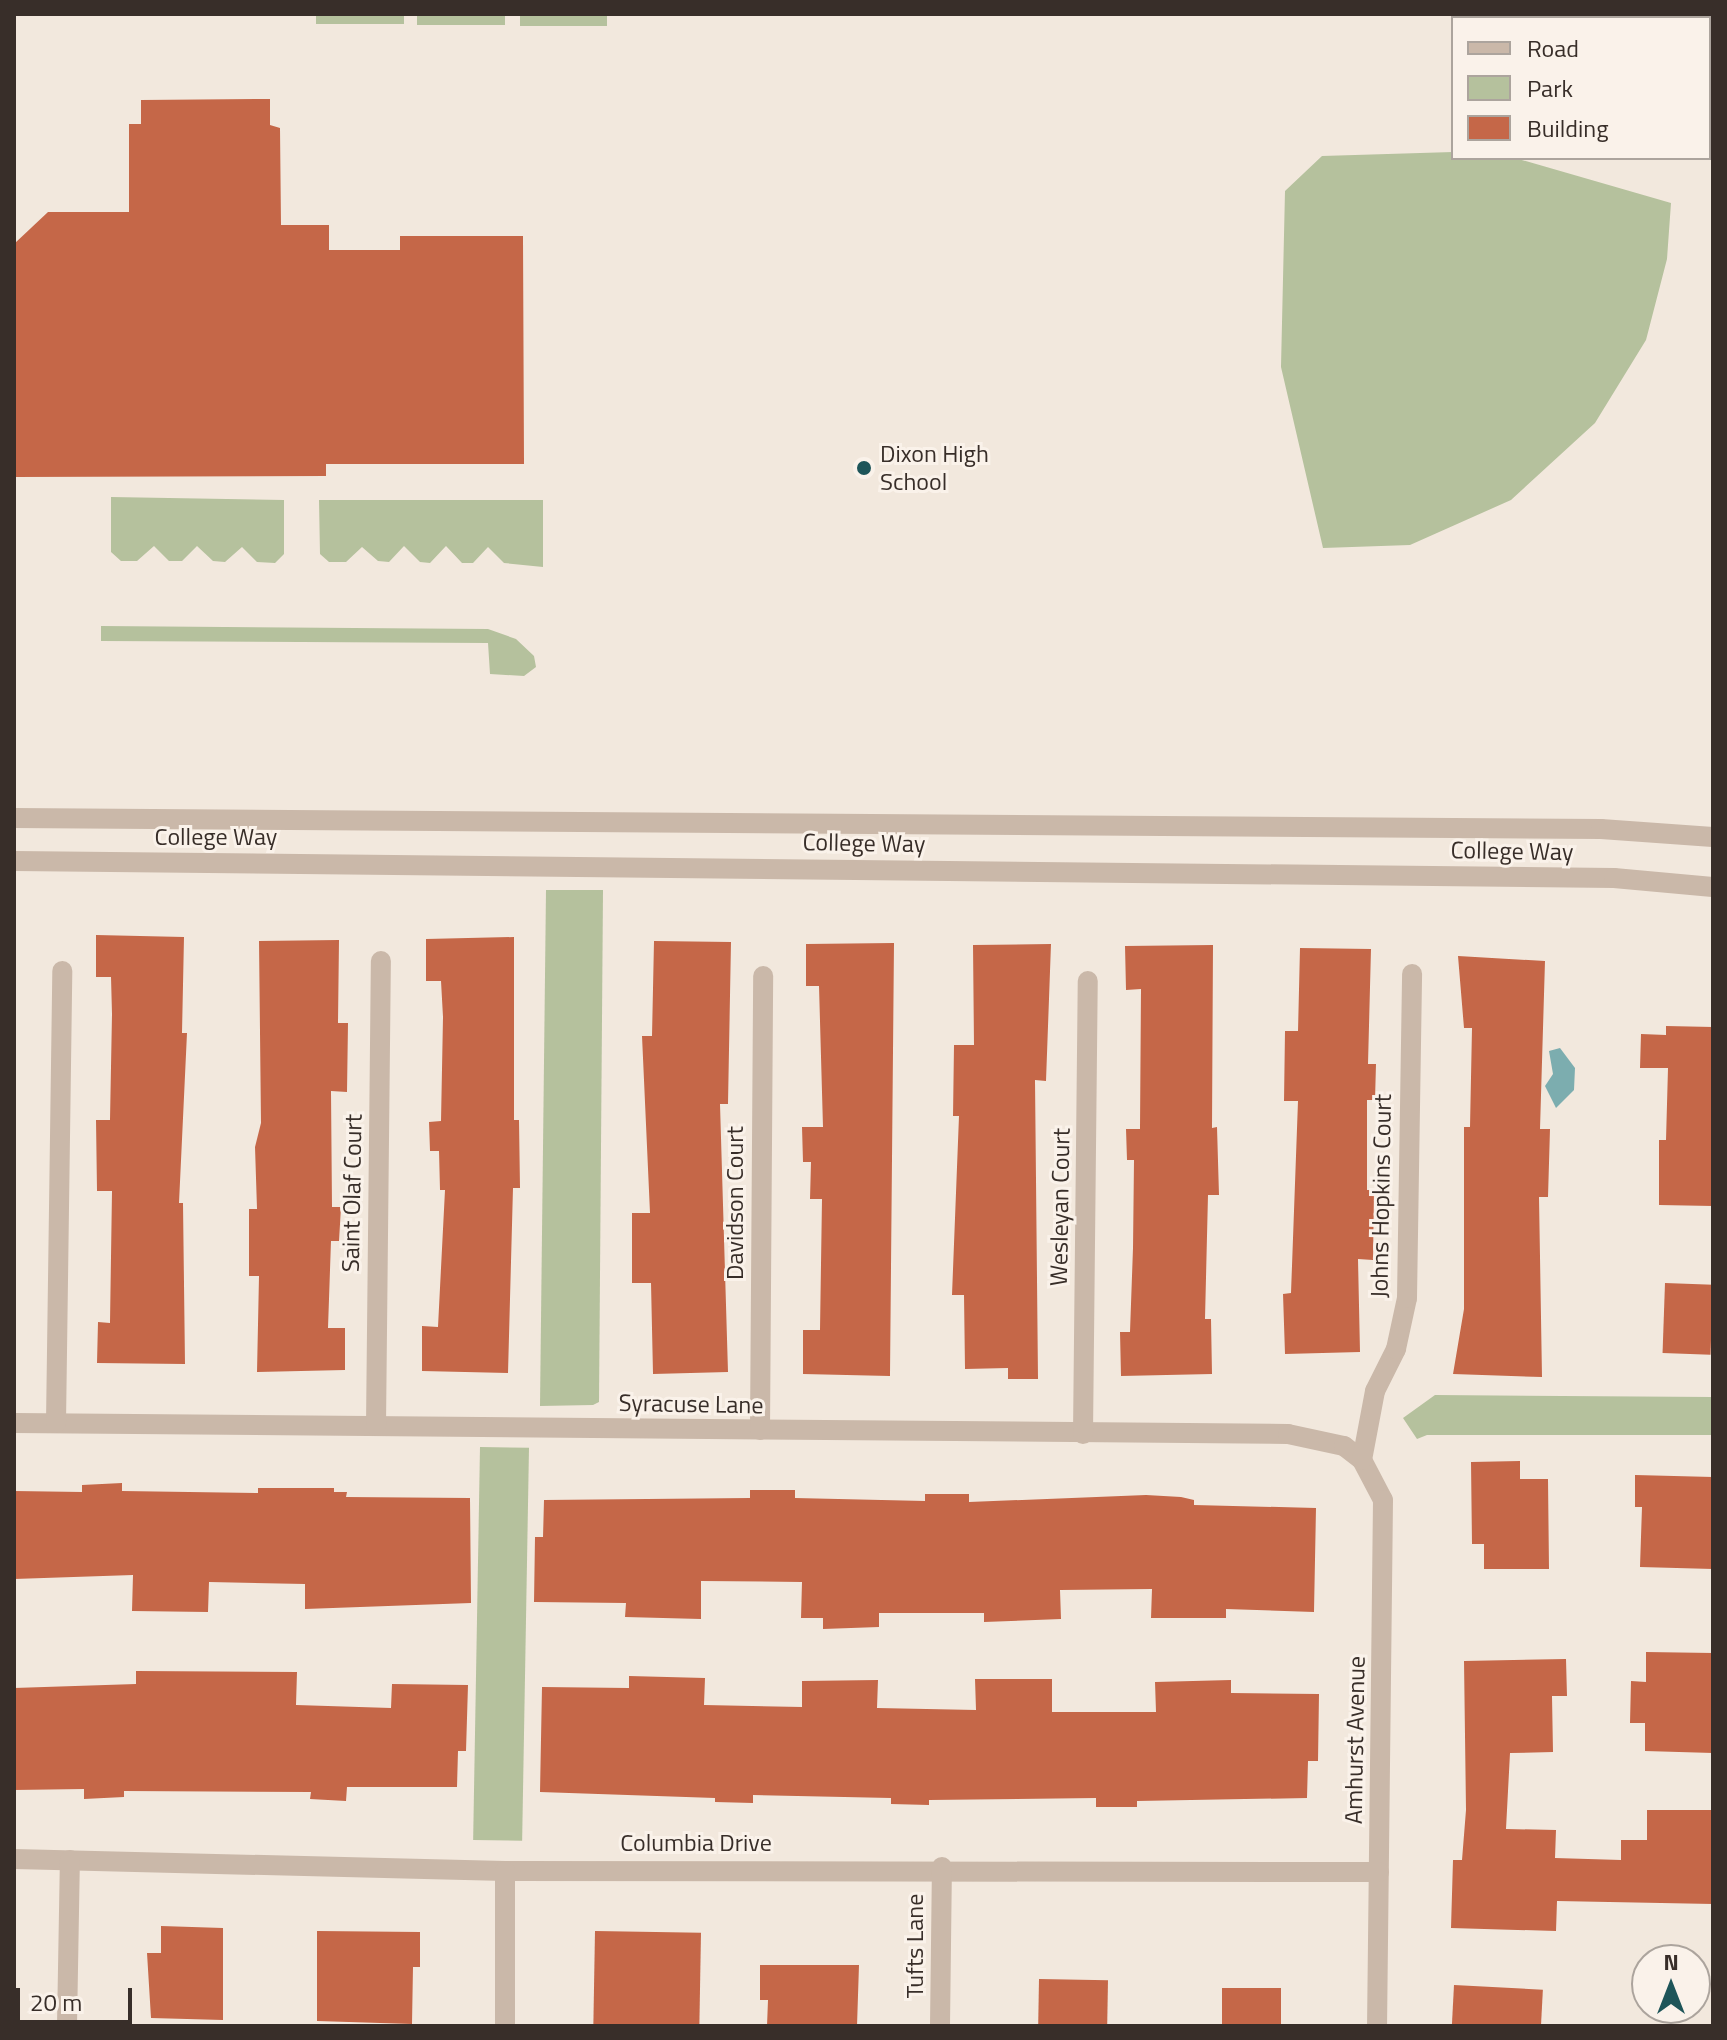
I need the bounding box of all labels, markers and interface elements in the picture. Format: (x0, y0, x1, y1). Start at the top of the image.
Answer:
legend (1451, 16, 1711, 160)
text: Road (1527, 30, 1579, 66)
text: Park (1527, 70, 1573, 106)
text: Building (1527, 110, 1609, 146)
place label: Dixon High School (880, 440, 989, 496)
marker: Dixon High School (855, 459, 873, 477)
street label: College Way (155, 823, 277, 851)
street label: College Way (802, 828, 926, 858)
street label: College Way (1450, 836, 1574, 866)
street label: Johns Hopkins Court (1365, 1094, 1397, 1298)
street label: Saint Olaf Court (336, 1114, 368, 1272)
street label: Davidson Court (721, 1126, 749, 1280)
street label: Wesleyan Court (1044, 1128, 1076, 1286)
street label: Syracuse Lane (618, 1388, 764, 1420)
street label: Amhurst Avenue (1339, 1656, 1371, 1824)
street label: Columbia Drive (620, 1829, 772, 1857)
street label: Tufts Lane (901, 1894, 929, 1998)
north arrow (1631, 1944, 1711, 2024)
text: N (1663, 1945, 1679, 1979)
scale bar (20, 1972, 136, 2022)
text: 20 m (30, 1984, 82, 2020)

